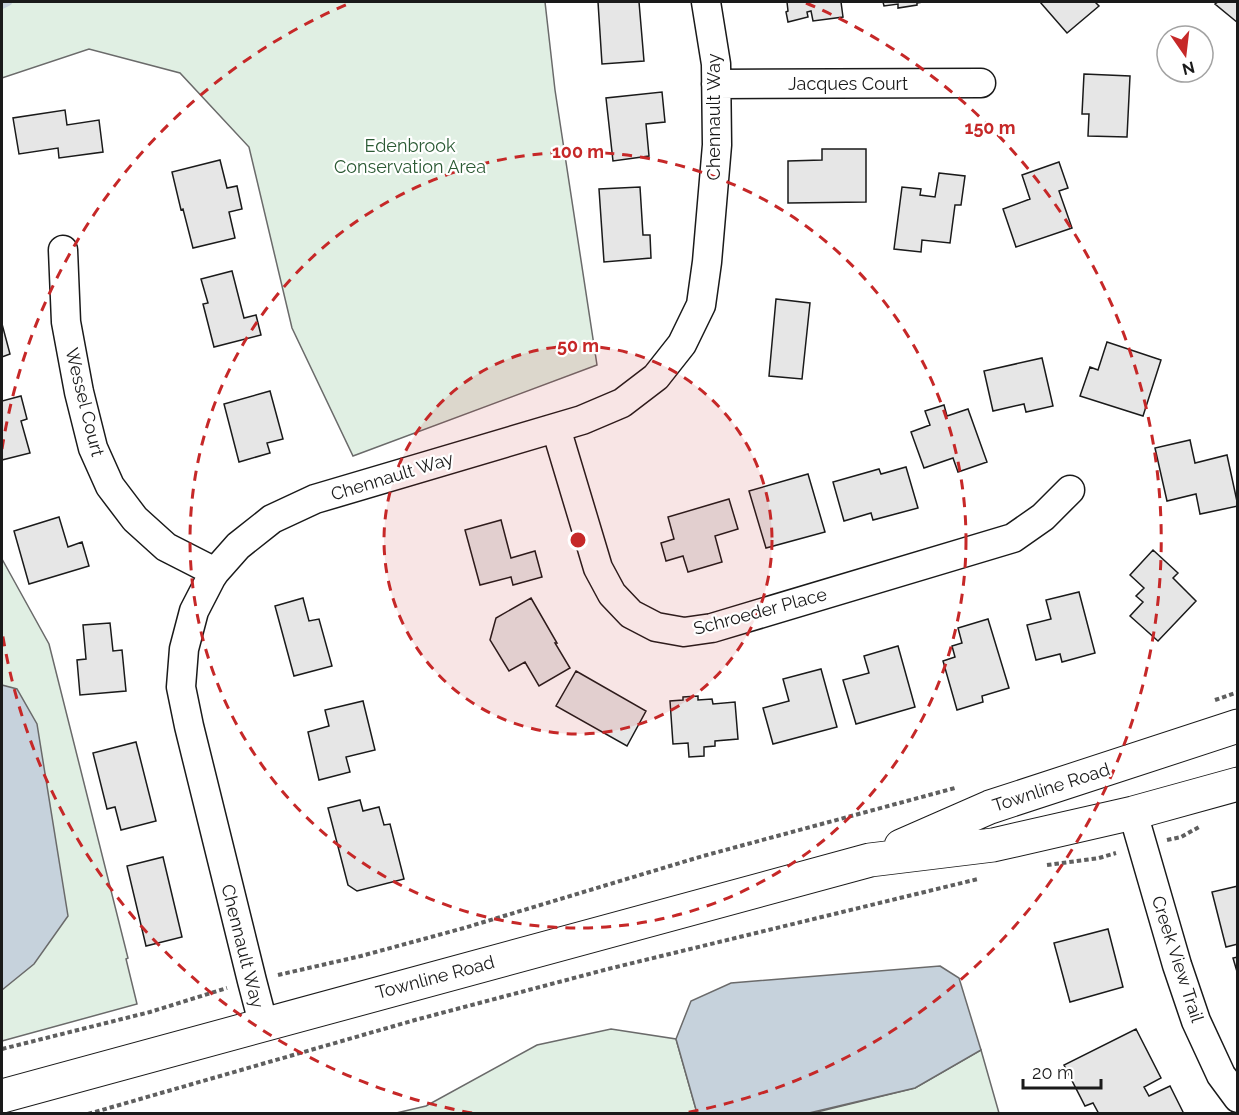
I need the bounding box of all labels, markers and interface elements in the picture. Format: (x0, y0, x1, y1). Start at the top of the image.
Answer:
north arrow (1155, 24, 1215, 84)
street label: Chennault Way (703, 53, 724, 180)
text: N (1180, 57, 1197, 79)
street label: Jacques Court (788, 73, 908, 94)
text: 150 m (965, 117, 1016, 138)
park label: Edenbrook Conservation Area (334, 135, 486, 177)
text: 100 m (552, 141, 604, 162)
text: 50 m (557, 335, 599, 356)
street label: Wessel Court (61, 346, 109, 458)
street label: Chennault Way (328, 447, 456, 505)
centre of rings (568, 530, 588, 550)
street label: Schroeder Place (691, 583, 829, 639)
street label: Townline Road (990, 758, 1112, 816)
street label: Chennault Way (217, 882, 269, 1010)
street label: Creek View Trail (1148, 893, 1208, 1025)
street label: Townline Road (373, 951, 497, 1003)
scale bar (1023, 1052, 1101, 1090)
text: 20 m (1032, 1062, 1074, 1083)

